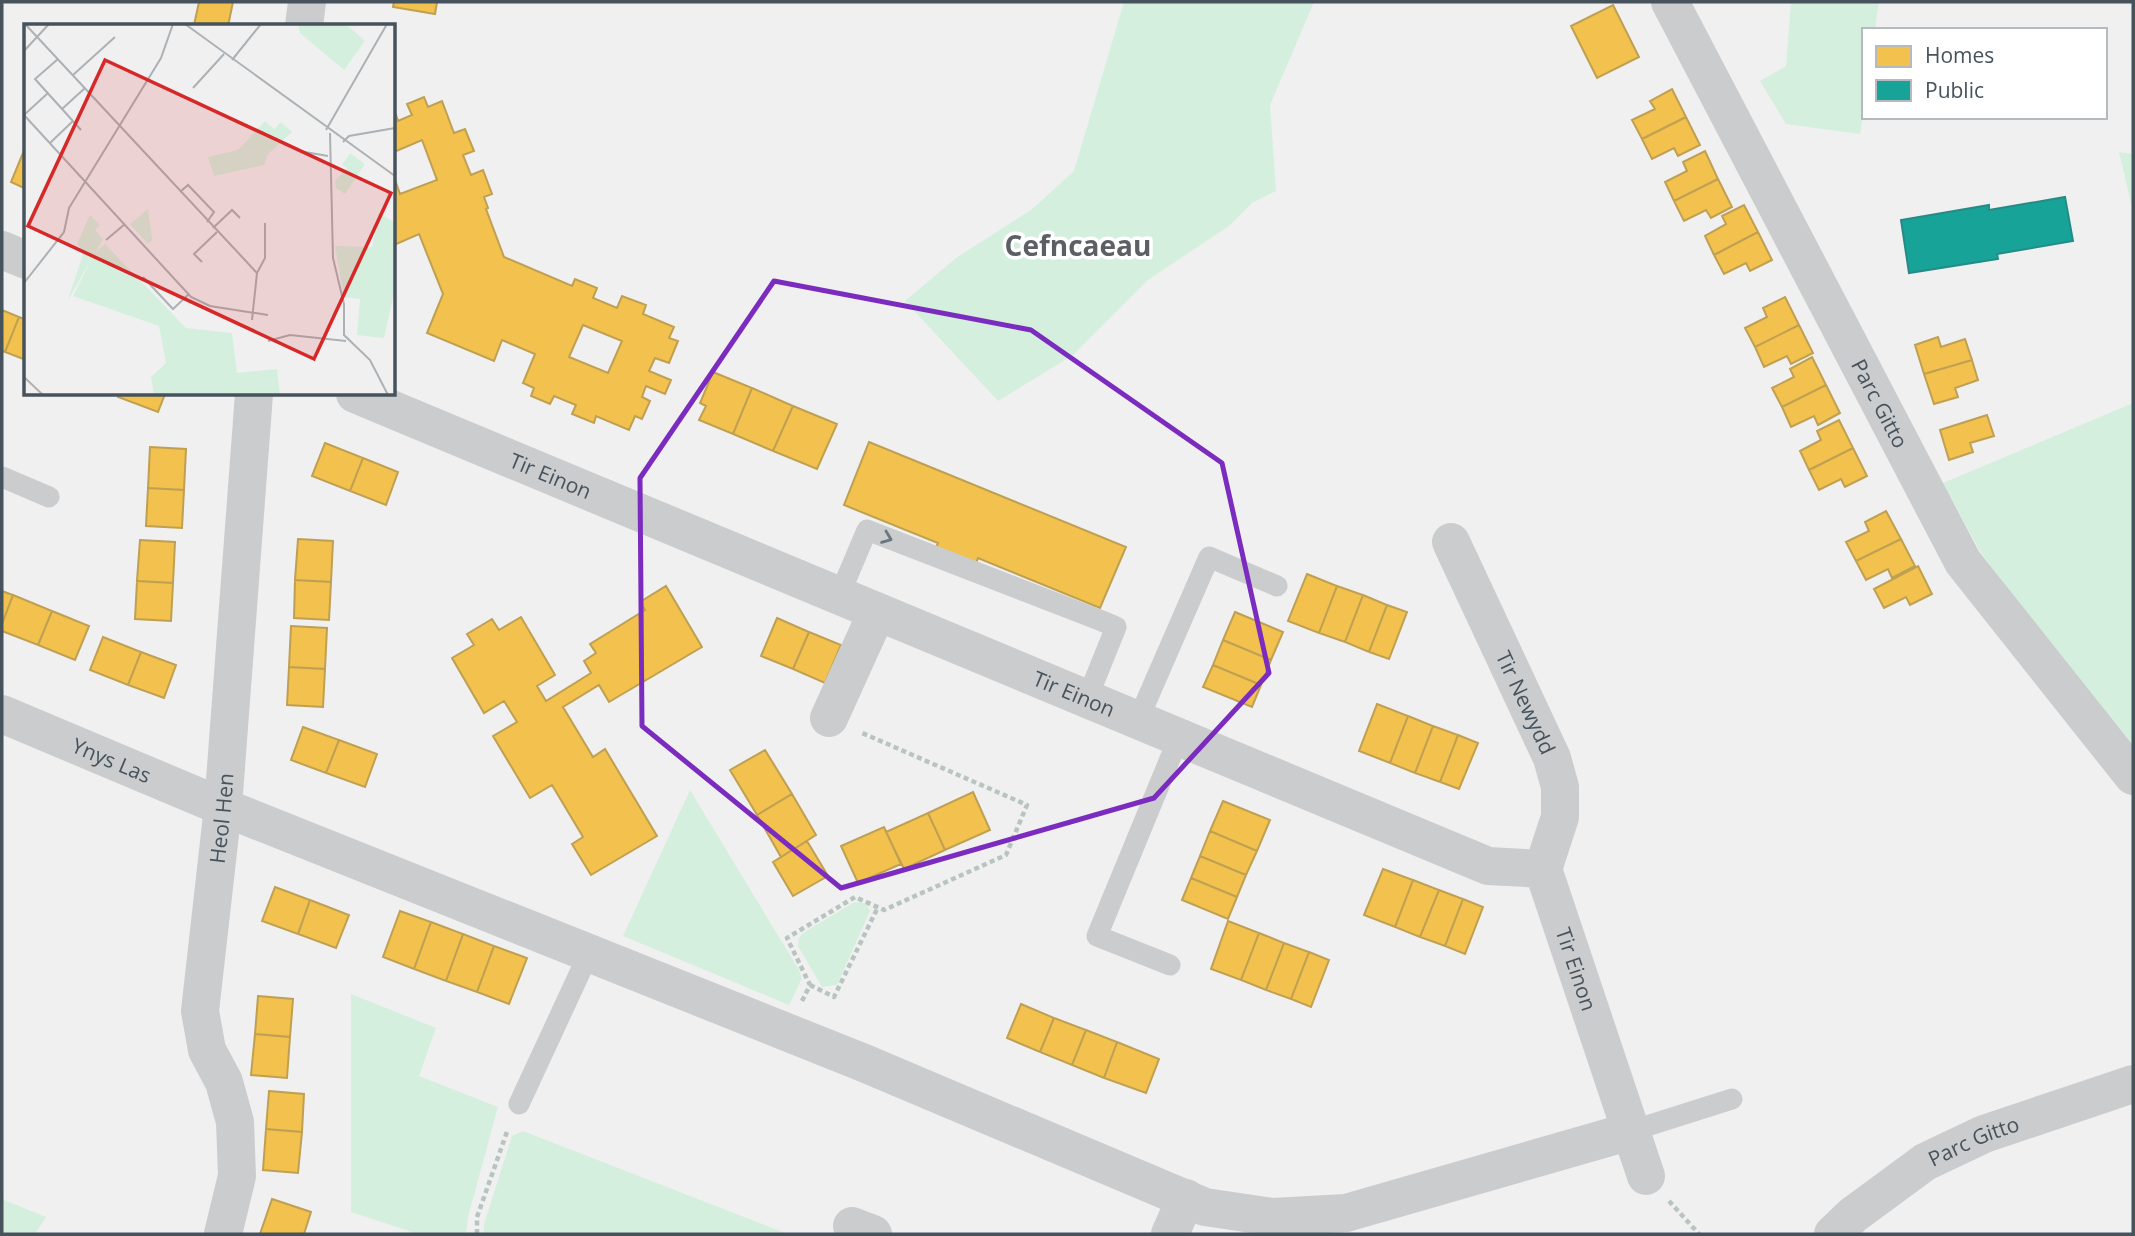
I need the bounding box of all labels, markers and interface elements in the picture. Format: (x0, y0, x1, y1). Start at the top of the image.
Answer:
inset map (24, 24, 396, 396)
legend (1862, 28, 2107, 119)
text: Homes (1925, 41, 1994, 69)
text: Public (1925, 76, 1984, 104)
district label: Cefncaeau (1005, 226, 1151, 264)
street label: Parc Gitto (1845, 354, 1915, 453)
street label: Tir Einon (505, 446, 596, 505)
one-way arrow (880, 529, 892, 543)
street label: Tir Newydd (1490, 646, 1562, 759)
street label: Tir Einon (1029, 664, 1119, 723)
street label: Ynys Las (68, 731, 156, 789)
street label: Heol Hen (203, 772, 240, 865)
street label: Tir Einon (1550, 924, 1604, 1014)
street label: Parc Gitto (1923, 1109, 2023, 1173)

